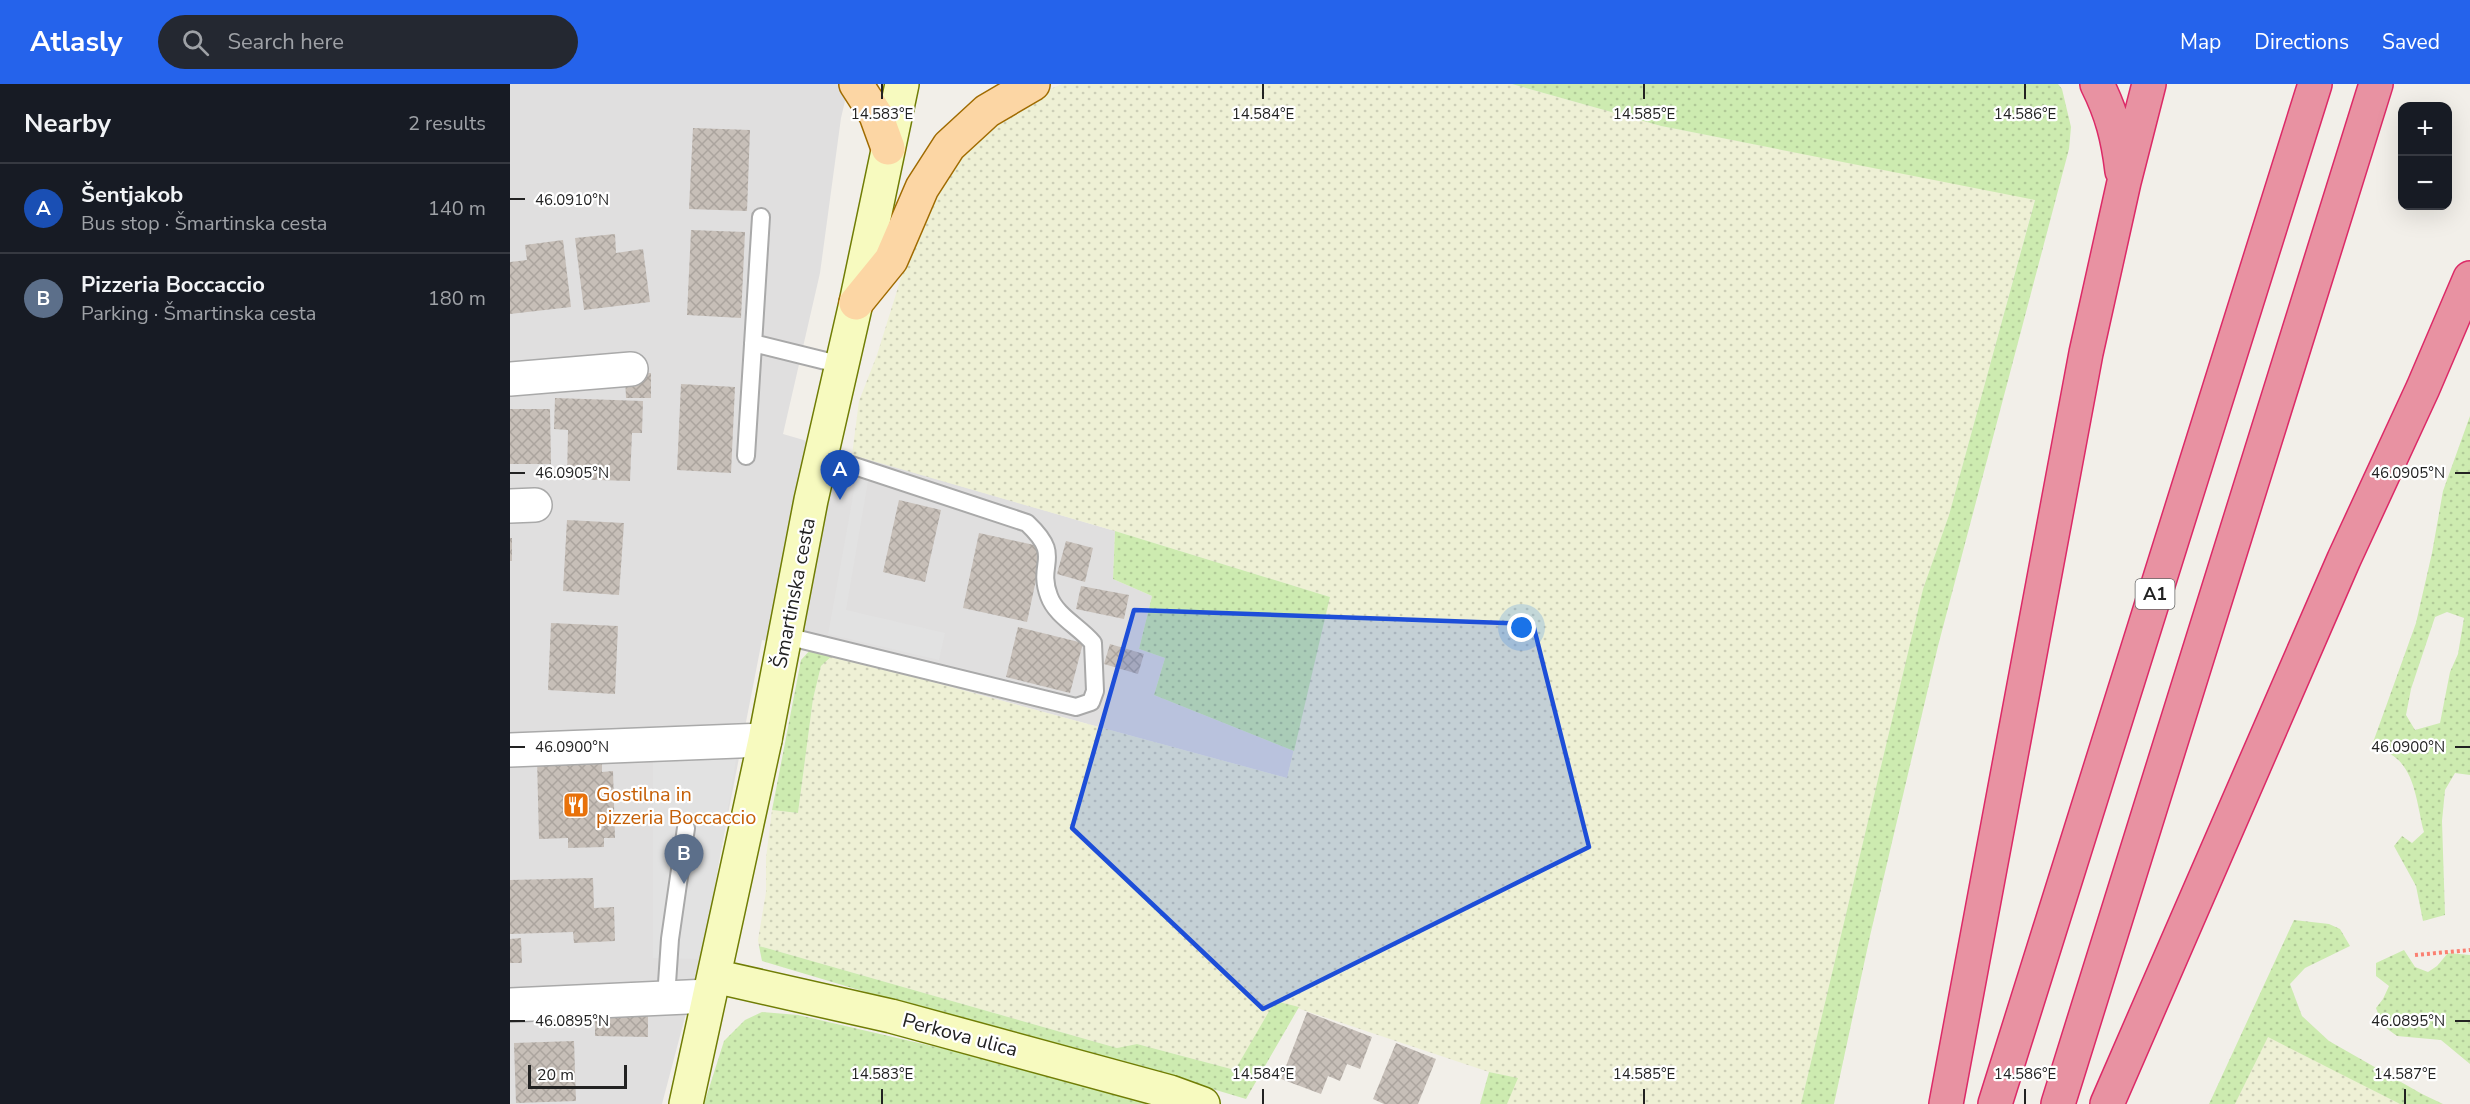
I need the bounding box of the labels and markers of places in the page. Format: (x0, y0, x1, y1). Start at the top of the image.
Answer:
pin: A (820, 450, 860, 500)
place label: Gostilna in pizzeria Boccaccio (596, 781, 756, 831)
restaurant icon: Gostilna in pizzeria Boccaccio (561, 790, 591, 820)
pin: B (664, 834, 704, 884)

